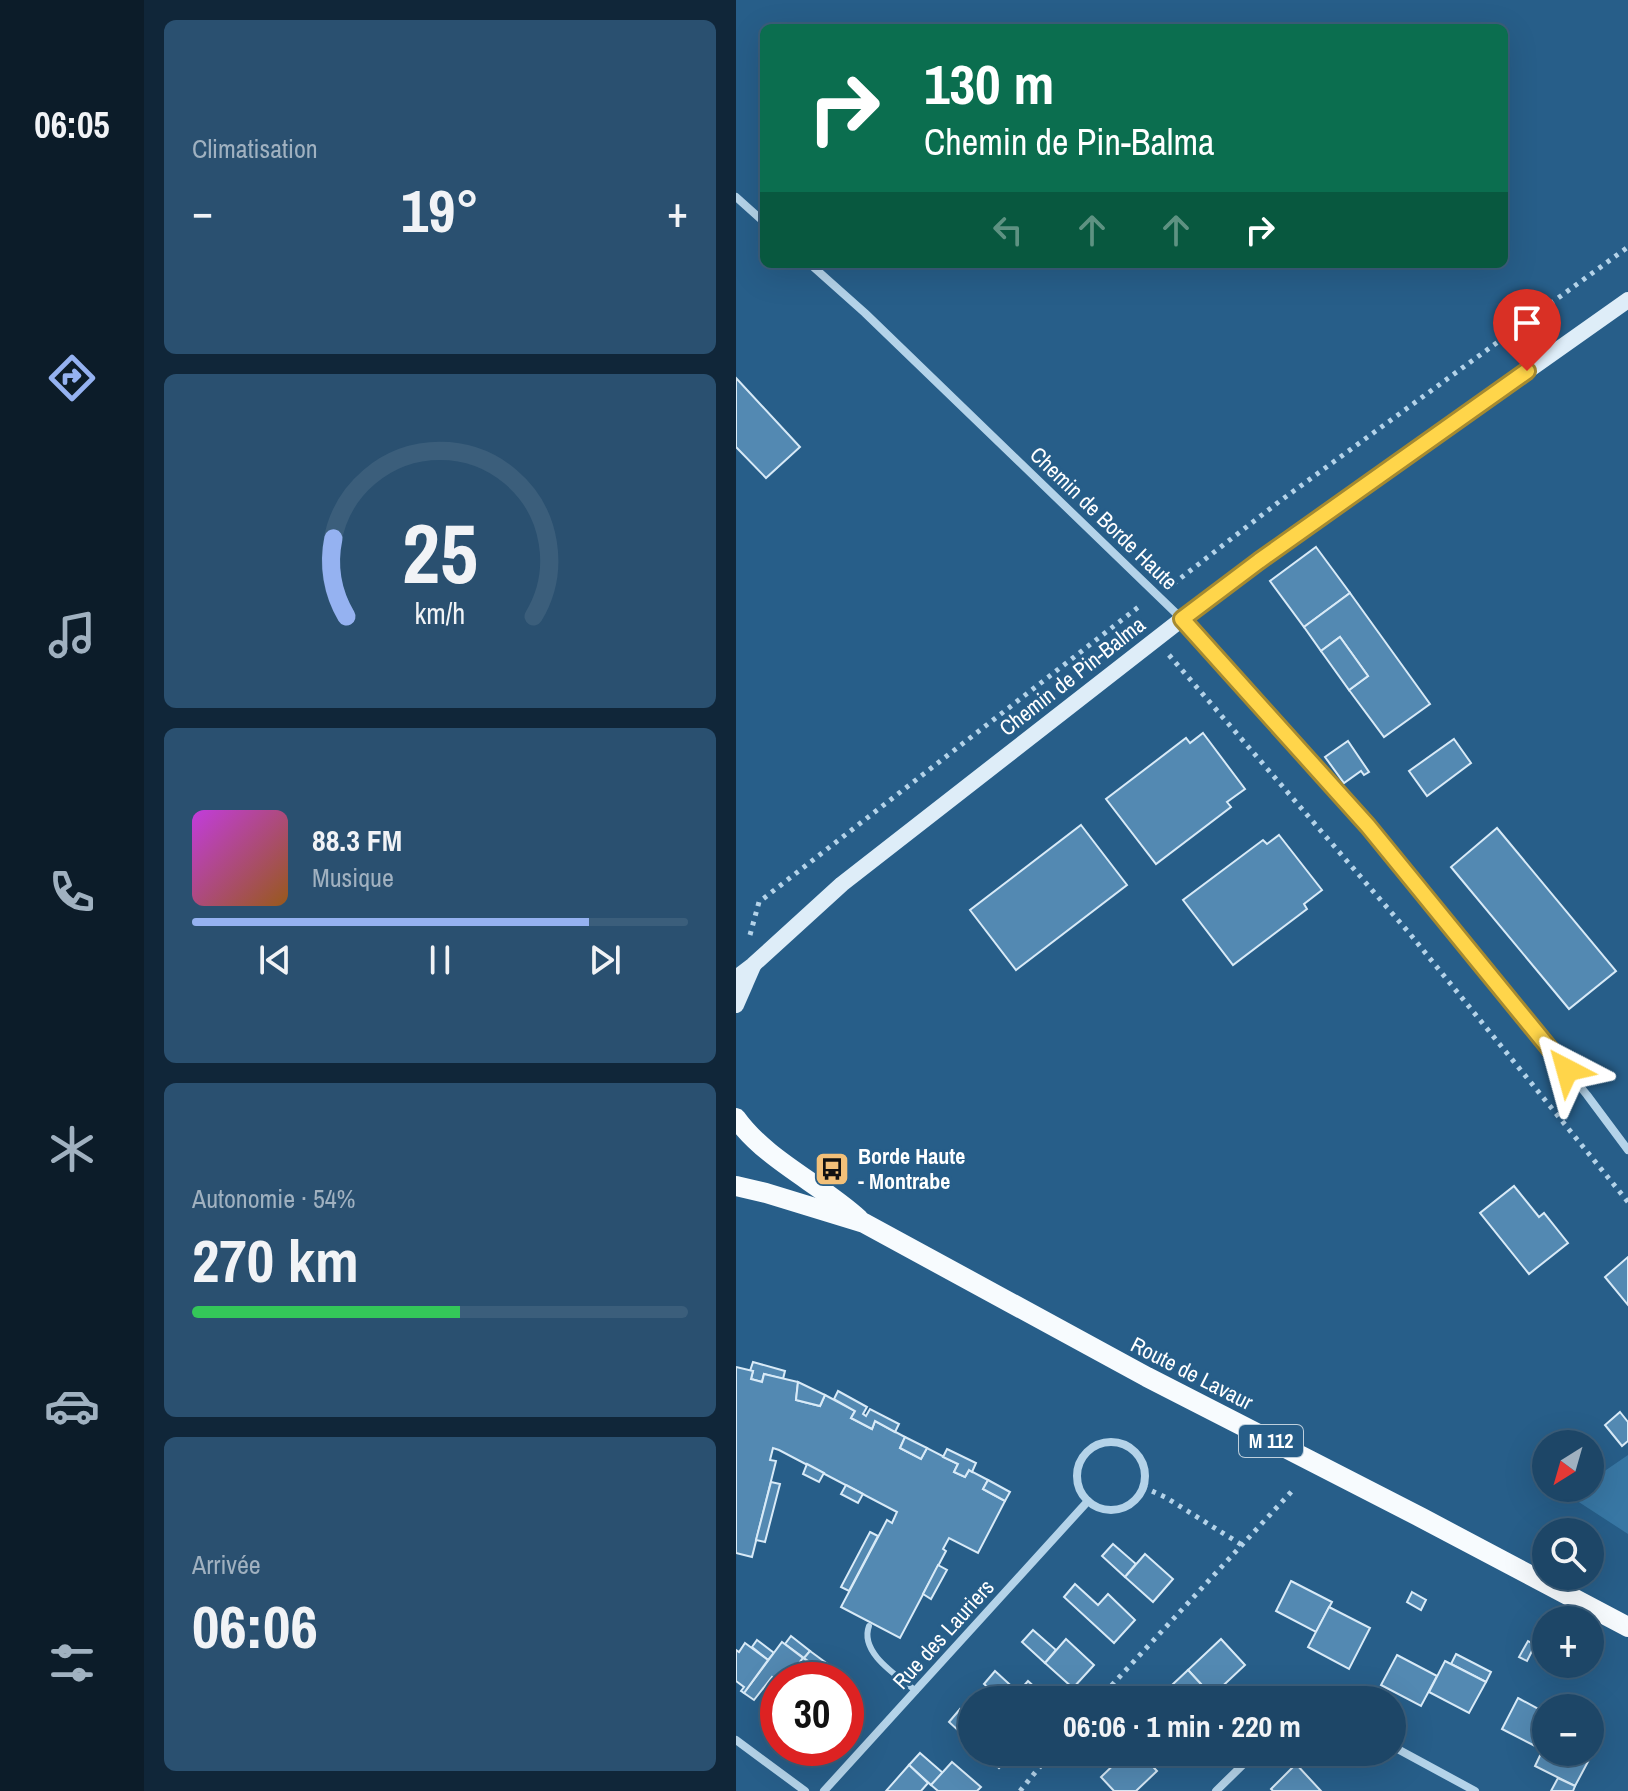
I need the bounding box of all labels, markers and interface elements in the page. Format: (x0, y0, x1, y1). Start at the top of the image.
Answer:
text: 130 m (924, 46, 1054, 121)
icon: right (792, 56, 896, 160)
text: 06:05 (34, 101, 110, 149)
text: Chemin de Pin-Balma (924, 118, 1214, 166)
text: Climatisation (192, 131, 318, 166)
text: 19° (401, 170, 479, 251)
text: − (192, 181, 213, 241)
text: + (667, 181, 688, 241)
icon: left (986, 208, 1030, 252)
icon: ahead (1070, 208, 1114, 252)
icon: ahead (1154, 208, 1198, 252)
icon: right (1238, 208, 1282, 252)
pin (1493, 289, 1561, 371)
icon: arrive (1505, 301, 1549, 345)
icon: directions (44, 350, 100, 406)
street label: Chemin de Borde Haute (1024, 440, 1184, 596)
text: 25 (402, 497, 478, 609)
text: km/h (415, 594, 465, 633)
icon: music (44, 607, 100, 663)
street label: Chemin de Pin-Balma (993, 610, 1151, 742)
text: 88.3 FM (312, 820, 402, 860)
text: Musique (312, 860, 394, 895)
icon: phone (44, 864, 100, 920)
icon: previous (253, 938, 297, 982)
icon: pause (418, 938, 462, 982)
icon: next (583, 938, 627, 982)
position arrow (1525, 1028, 1609, 1112)
icon: climate (44, 1121, 100, 1177)
place label: Borde Haute - Montrabe (858, 1141, 965, 1196)
bus stop icon: Borde Haute - Montrabe (813, 1150, 851, 1188)
text: Autonomie · 54% (192, 1181, 356, 1216)
text: 270 km (192, 1220, 359, 1301)
street label: Route de Lavaur (1126, 1329, 1258, 1417)
icon: car (44, 1378, 100, 1434)
road number: M 112 (1239, 1425, 1303, 1457)
north arrow (1532, 1430, 1604, 1502)
map controls (1532, 1430, 1604, 1766)
button: search (1532, 1518, 1604, 1590)
text: Arrivée (192, 1547, 261, 1582)
street label: Rue des Lauriers (886, 1573, 1000, 1695)
text: 06:06 (192, 1586, 318, 1667)
button: + (1532, 1606, 1604, 1678)
icon: filters (44, 1635, 100, 1691)
speed limit sign: 30 (760, 1662, 864, 1766)
button: − (1532, 1694, 1604, 1766)
text: 06:06 · 1 min · 220 m (1063, 1706, 1301, 1746)

